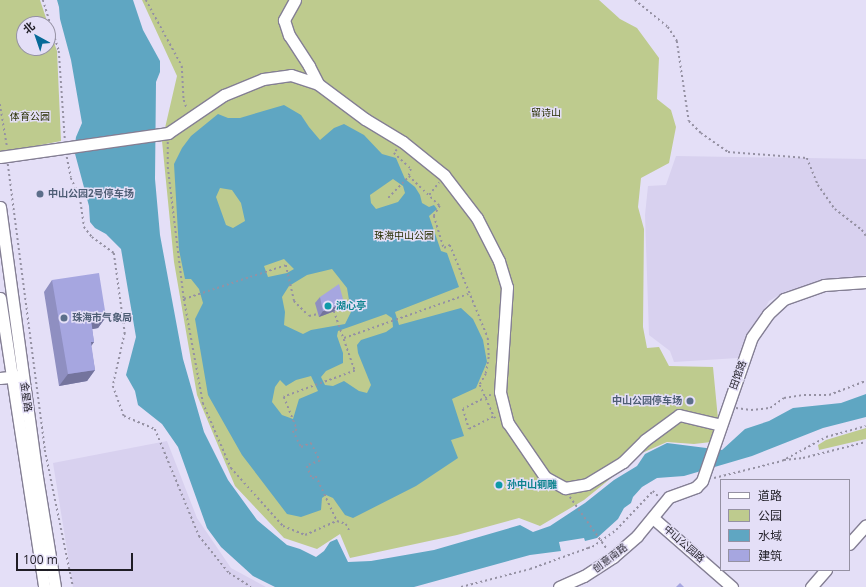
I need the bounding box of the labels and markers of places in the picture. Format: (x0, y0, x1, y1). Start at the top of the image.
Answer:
place label: 中山公园2号停车场 (48, 188, 134, 200)
marker: 中山公园2号停车场 (35, 189, 45, 199)
place label: 湖心亭 (336, 300, 366, 312)
marker: 湖心亭 (323, 301, 333, 311)
place label: 珠海市气象局 (72, 312, 132, 324)
marker: 珠海市气象局 (59, 313, 69, 323)
place label: 中山公园停车场 (612, 395, 682, 407)
marker: 中山公园停车场 (685, 396, 695, 406)
place label: 孙中山铜雕 (507, 479, 557, 491)
marker: 孙中山铜雕 (494, 480, 504, 490)

